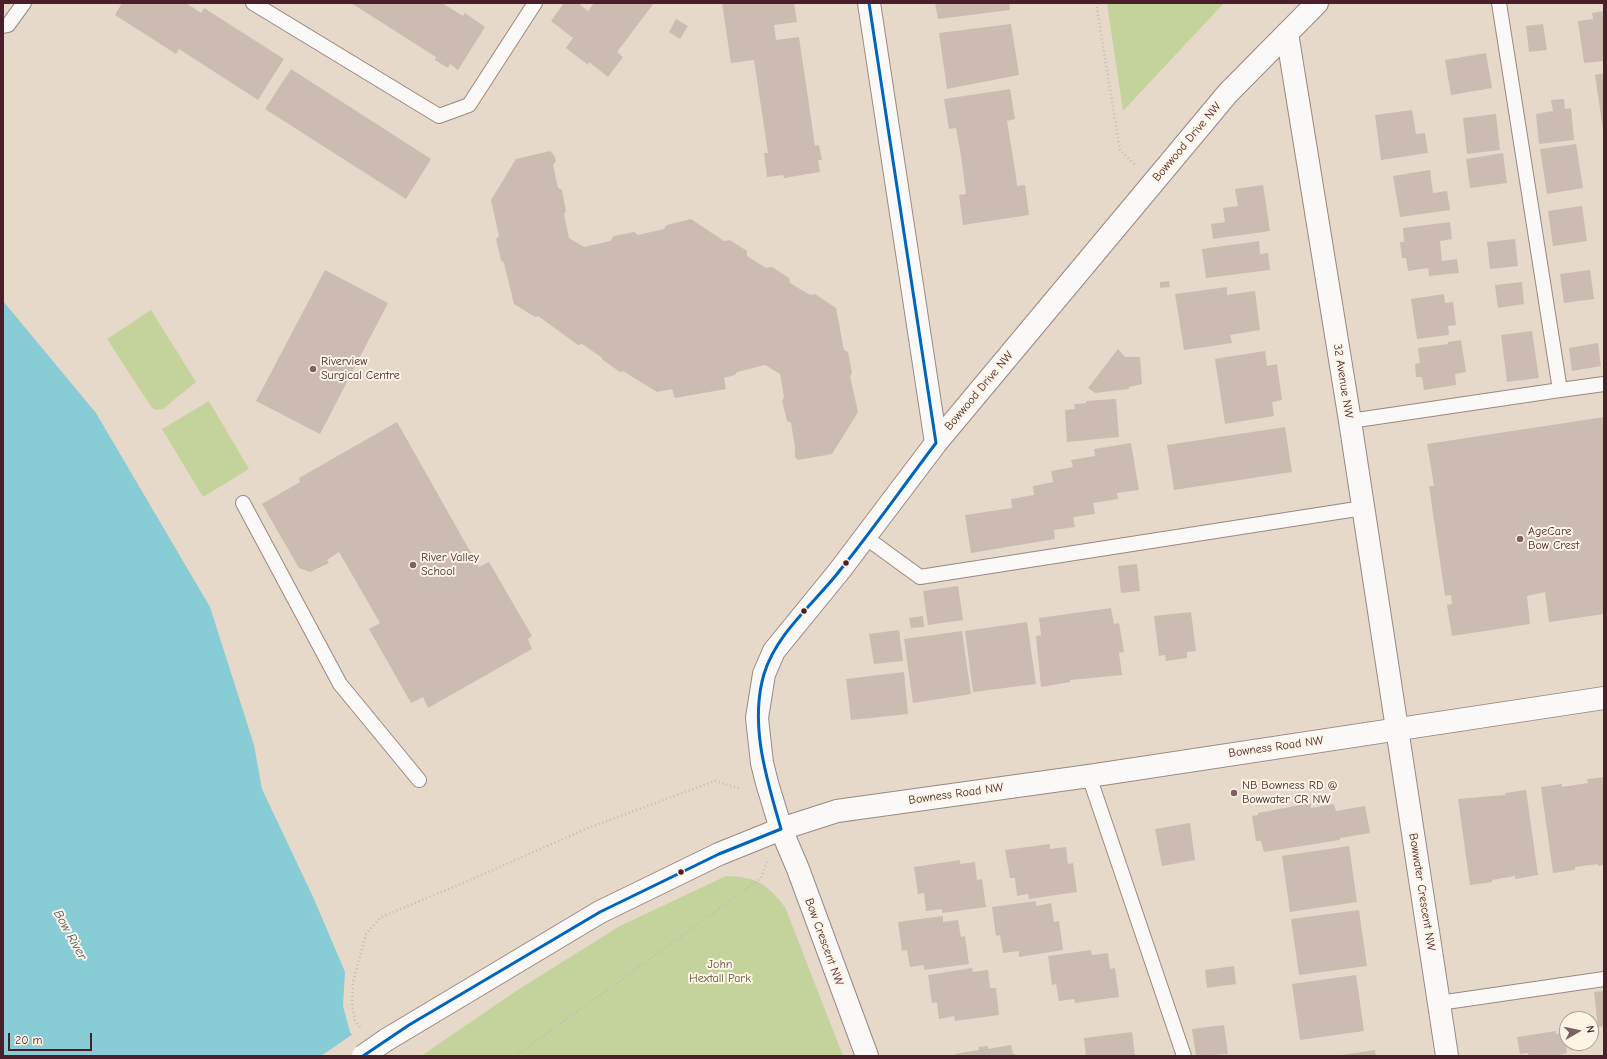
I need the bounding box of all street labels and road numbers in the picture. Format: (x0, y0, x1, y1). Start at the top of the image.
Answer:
street label: Bowwood Drive NW (1150, 99, 1224, 185)
street label: 32 Avenue NW (1330, 343, 1356, 419)
street label: Bowwood Drive NW (942, 348, 1016, 434)
street label: Bowness Road NW (1228, 733, 1324, 761)
street label: Bowness Road NW (908, 780, 1004, 808)
street label: Bowwater Crescent NW (1406, 832, 1438, 952)
street label: Bow Crescent NW (802, 896, 846, 988)

